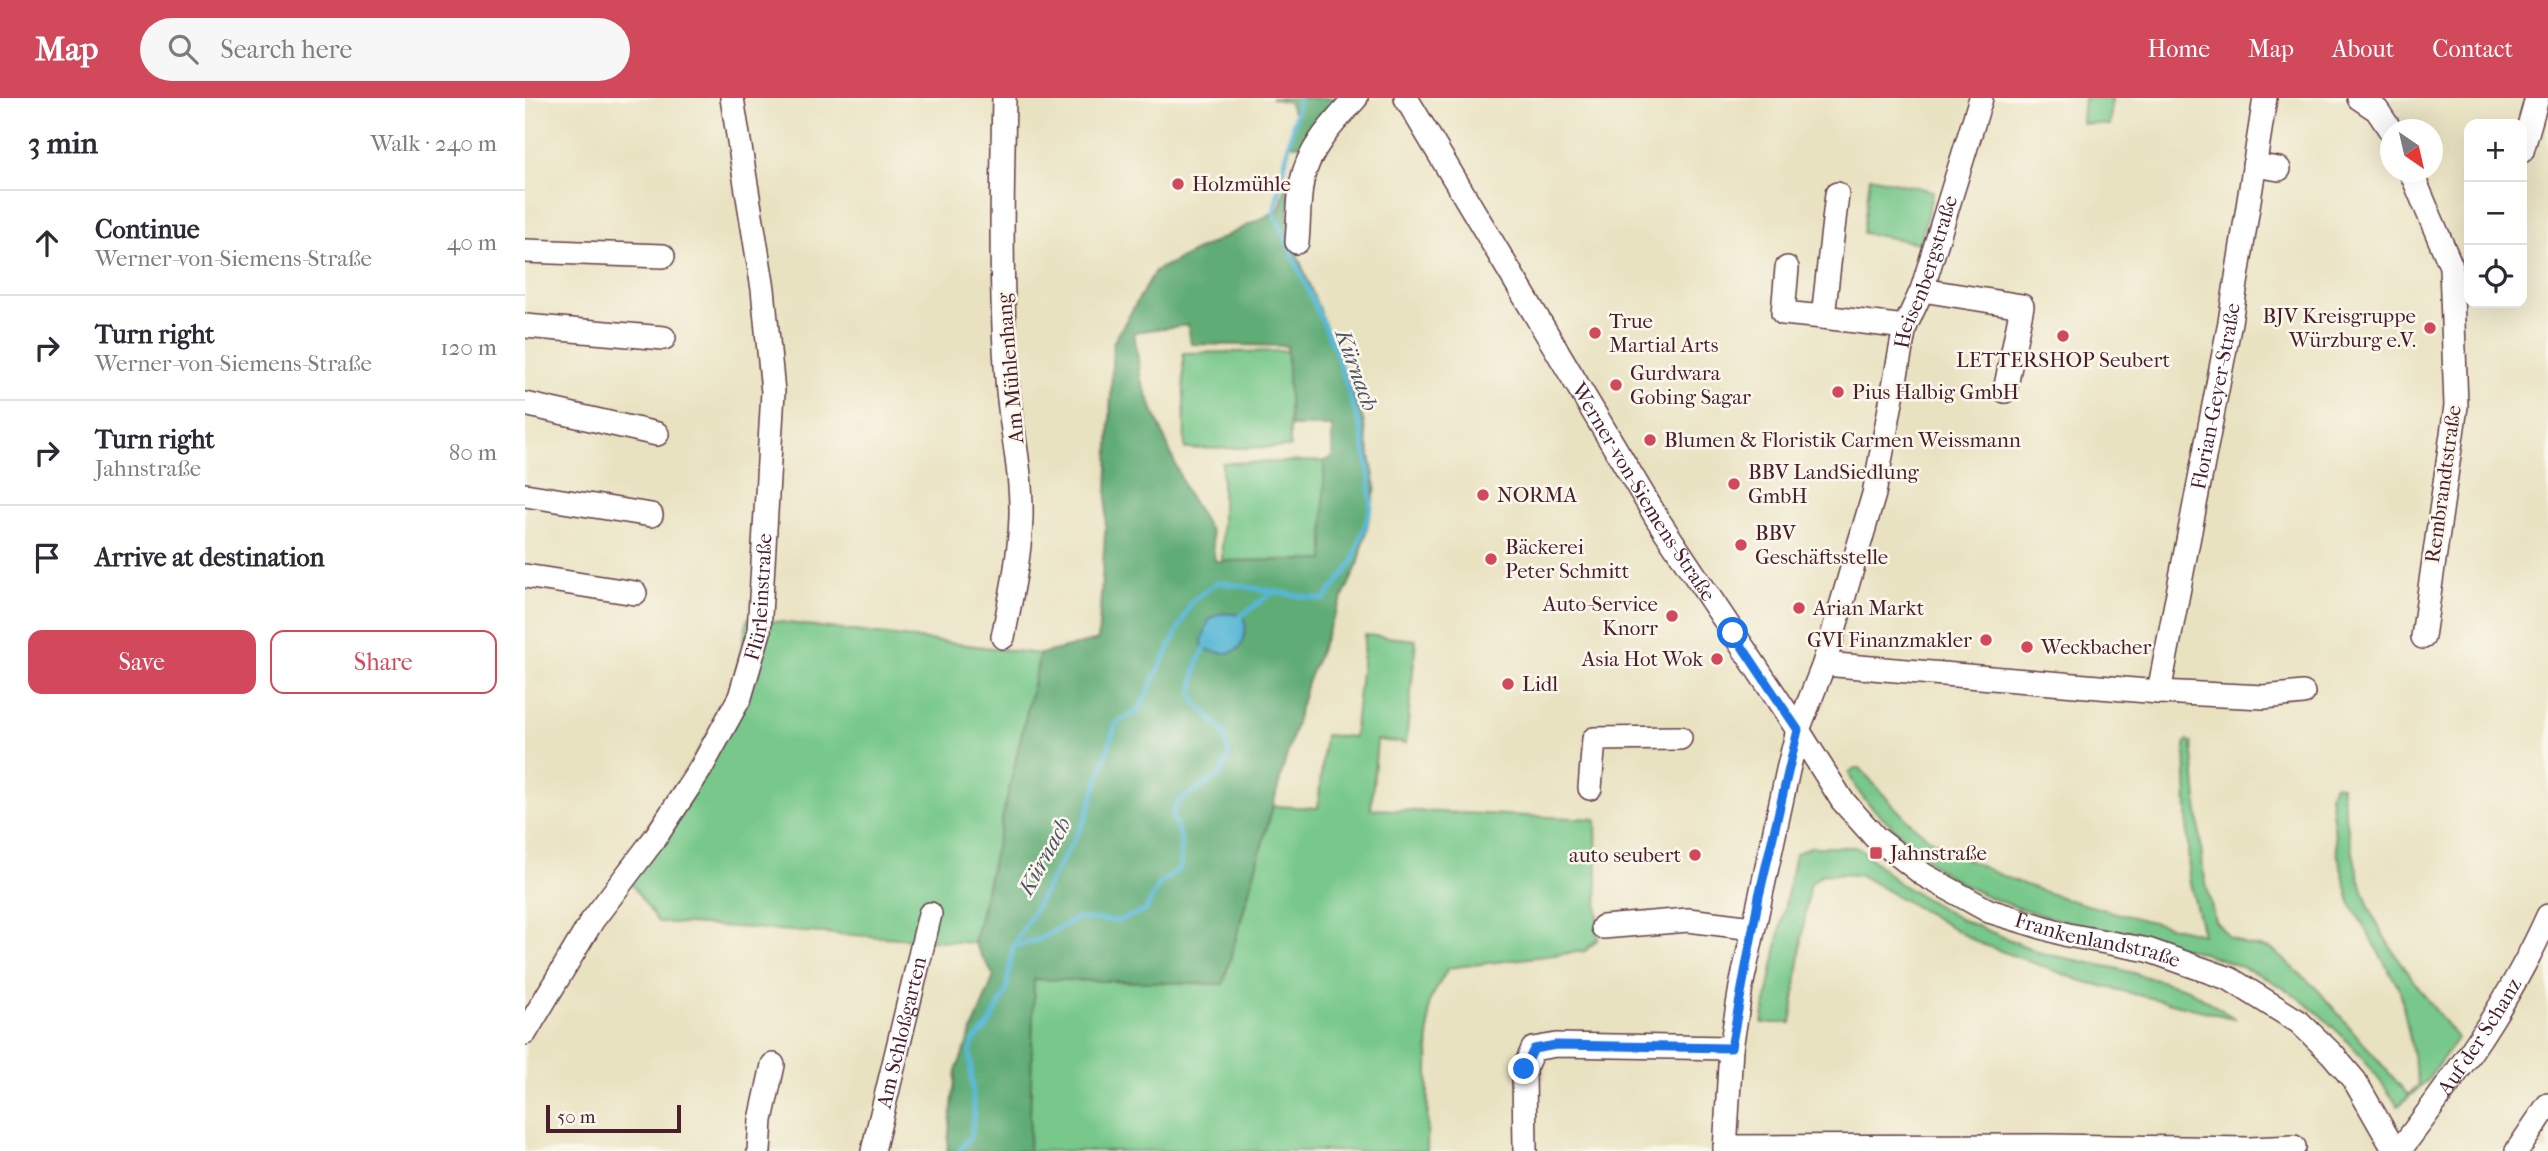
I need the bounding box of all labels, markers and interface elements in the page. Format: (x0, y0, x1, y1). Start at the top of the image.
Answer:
search box (140, 18, 630, 81)
text: Map (35, 30, 98, 69)
icon: search (164, 30, 202, 68)
text: Search here (220, 34, 352, 65)
text: Home (2148, 35, 2210, 63)
text: Map (2248, 35, 2294, 63)
text: About (2332, 35, 2394, 63)
text: Contact (2432, 35, 2513, 63)
north arrow (2380, 119, 2443, 182)
map controls (2464, 119, 2527, 308)
button: + (2464, 119, 2527, 182)
text: 3 min (28, 126, 98, 161)
text: Walk · 240 m (370, 130, 497, 157)
place label: Holzmühle (1192, 172, 1291, 196)
marker: Holzmühle (1170, 176, 1186, 192)
button: − (2464, 182, 2527, 245)
street label: Heisenbergstraße (1889, 193, 1962, 350)
text: Continue (95, 214, 200, 245)
icon: ahead (28, 224, 66, 262)
text: 40 m (447, 229, 497, 256)
text: Werner-von-Siemens-Straße (95, 245, 372, 272)
button: locate (2464, 245, 2527, 308)
street label: Am Mühlenhang (991, 291, 1029, 445)
street label: Florian-Geyer-Straße (2186, 301, 2245, 492)
place label: BJV Kreisgruppe Würzburg e.V. (2263, 304, 2416, 352)
place label: True Martial Arts (1609, 309, 1719, 357)
text: Turn right (95, 319, 215, 350)
marker: BJV Kreisgruppe Würzburg e.V. (2422, 320, 2438, 336)
water label: Kürnach (1329, 324, 1384, 415)
marker: True Martial Arts (1587, 325, 1603, 341)
marker: LETTERSHOP Seubert (2055, 328, 2071, 344)
icon: right (28, 329, 66, 367)
text: 120 m (440, 334, 497, 361)
place label: LETTERSHOP Seubert (1956, 348, 2170, 372)
text: Werner-von-Siemens-Straße (95, 350, 372, 377)
place label: Gurdwara Gobing Sagar (1630, 361, 1751, 409)
street label: Werner-von-Siemens-Straße (1566, 377, 1721, 606)
marker: Gurdwara Gobing Sagar (1608, 377, 1624, 393)
place label: Pius Halbig GmbH (1852, 380, 2019, 404)
marker: Pius Halbig GmbH (1830, 384, 1846, 400)
street label: Rembrandtstraße (2420, 404, 2466, 564)
text: Turn right (95, 424, 215, 455)
place label: Blumen & Floristik Carmen Weissmann (1664, 428, 2021, 452)
marker: Blumen & Floristik Carmen Weissmann (1642, 432, 1658, 448)
icon: right (28, 434, 66, 472)
text: 80 m (449, 439, 497, 466)
text: Jahnstraße (95, 455, 201, 482)
place label: BBV LandSiedlung GmbH (1748, 460, 1920, 508)
marker: BBV LandSiedlung GmbH (1726, 476, 1742, 492)
place label: NORMA (1497, 483, 1578, 507)
marker: NORMA (1475, 487, 1491, 503)
place label: BBV Geschäftsstelle (1755, 521, 1888, 569)
street label: Flürleinstraße (739, 533, 777, 663)
place label: Bäckerei Peter Schmitt (1505, 535, 1630, 583)
marker: BBV Geschäftsstelle (1733, 537, 1749, 553)
icon: arrive (28, 539, 66, 577)
text: Arrive at destination (95, 542, 325, 573)
marker: Bäckerei Peter Schmitt (1483, 551, 1499, 567)
place label: Auto-Service Knorr (1542, 592, 1658, 640)
place label: Arian Markt (1812, 596, 1925, 620)
marker: Arian Markt (1791, 600, 1807, 616)
marker: Auto-Service Knorr (1664, 608, 1680, 624)
route start (1717, 617, 1748, 648)
place label: GVI Finanzmakler (1807, 628, 1972, 652)
button: Save (28, 630, 256, 694)
button: Share (270, 630, 497, 694)
marker: GVI Finanzmakler (1978, 632, 1994, 648)
place label: Weckbacher (2040, 635, 2151, 659)
marker: Weckbacher (2019, 639, 2035, 655)
place label: Asia Hot Wok (1581, 647, 1703, 671)
marker: Asia Hot Wok (1709, 651, 1725, 667)
place label: Lidl (1522, 672, 1558, 696)
marker: Lidl (1500, 676, 1516, 692)
water label: Kürnach (1011, 812, 1077, 902)
place label: Jahnstraße (1888, 841, 1987, 865)
place label: auto seubert (1569, 843, 1682, 867)
marker: Jahnstraße (1868, 845, 1884, 861)
marker: auto seubert (1687, 847, 1703, 863)
street label: Frankenlandstraße (2012, 907, 2184, 973)
street label: Am Schloßgarten (871, 954, 931, 1112)
street label: Auf der Schanz (2432, 974, 2526, 1101)
route end (1508, 1053, 1539, 1084)
scale bar (546, 1102, 681, 1134)
text: 50 m (557, 1106, 596, 1128)

